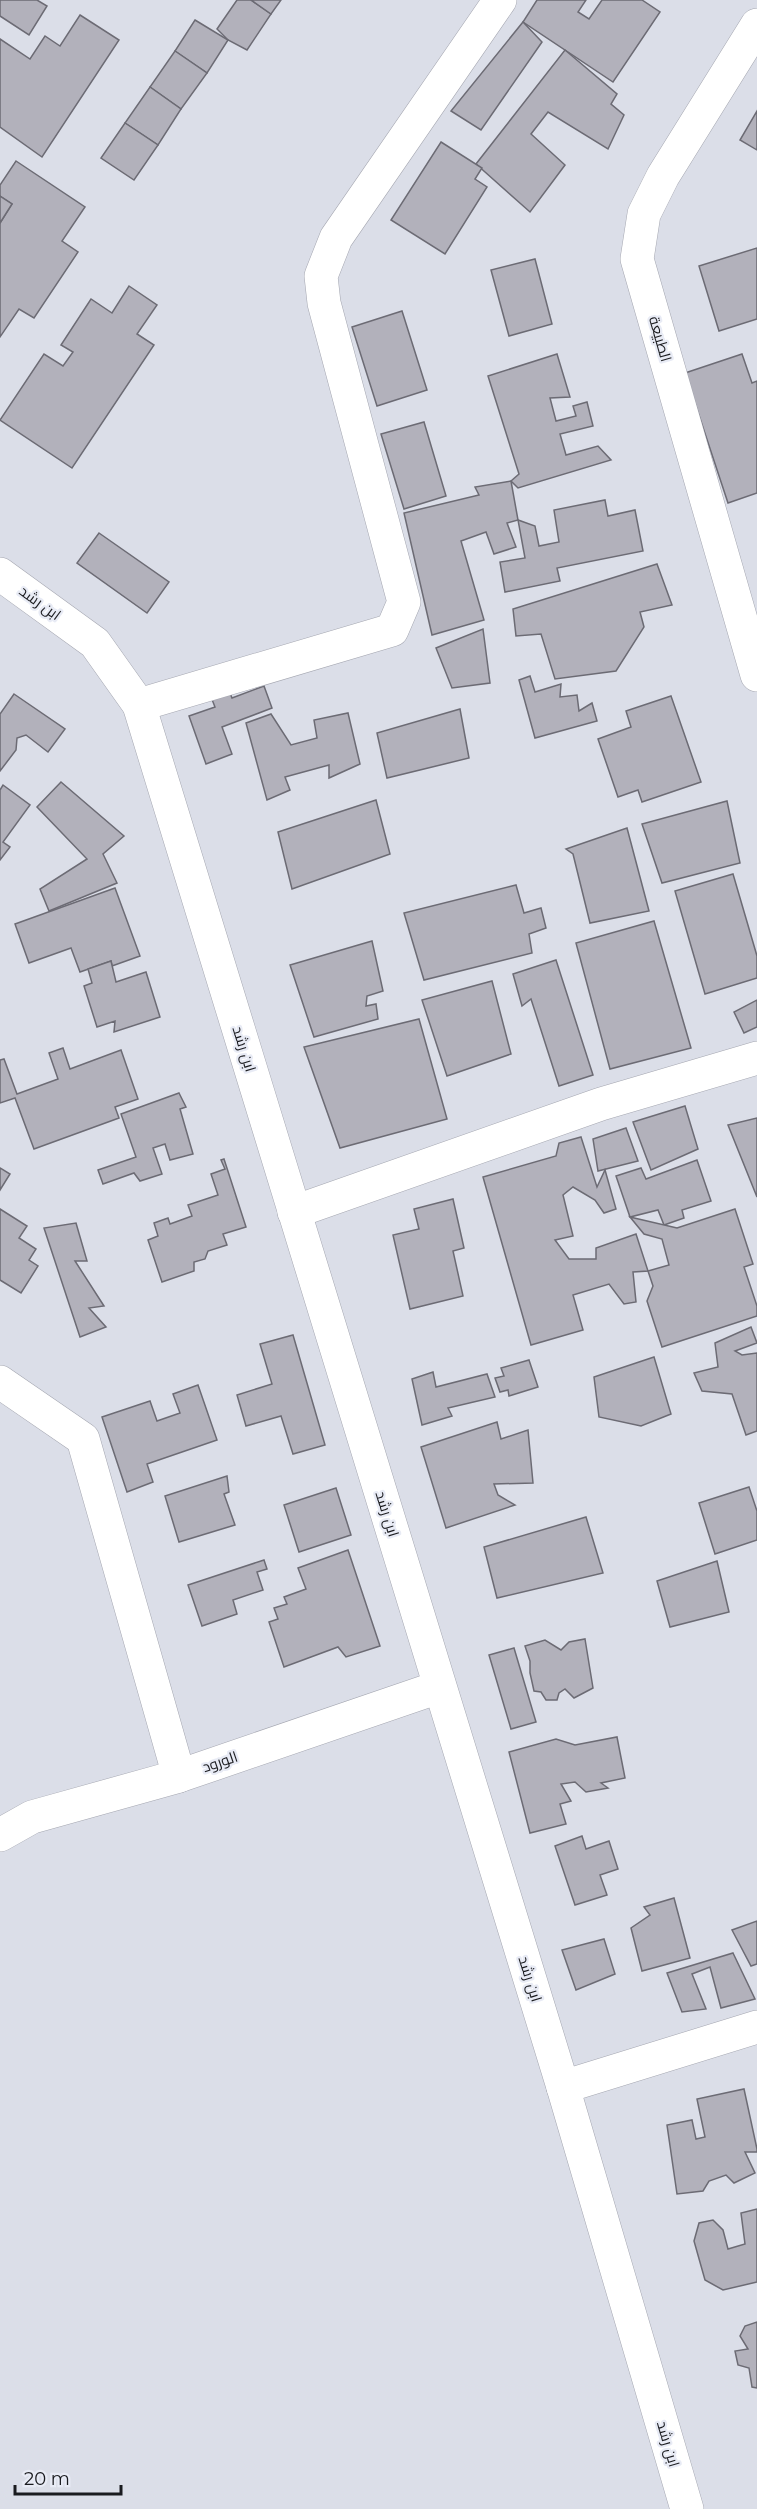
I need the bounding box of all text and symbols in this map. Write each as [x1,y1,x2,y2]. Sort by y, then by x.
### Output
street label: الطبيعة [645,314,676,364]
street label: ابن رشد [15,581,65,625]
street label: ابن رشد [228,1024,260,1074]
street label: ابن رشد [371,1489,403,1539]
street label: الورود [200,1747,240,1776]
street label: ابن رشد [514,1954,546,2004]
street label: ابن رشد [652,2419,684,2469]
scale bar [15,2458,122,2496]
text: 20 m [24,2468,70,2490]

